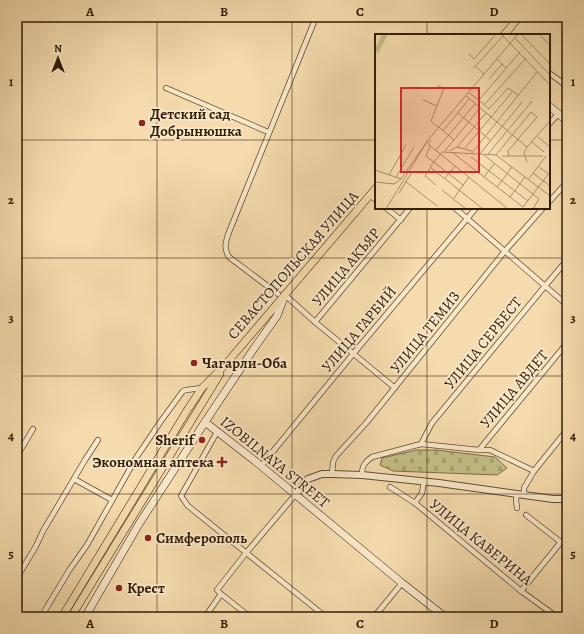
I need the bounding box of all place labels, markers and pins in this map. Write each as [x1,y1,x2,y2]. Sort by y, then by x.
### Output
place label: Детский сад Добрынюшка [150,104,243,141]
marker: Детский сад Добрынюшка [137,118,147,128]
place label: Чагарли-Оба [202,353,288,373]
marker: Чагарли-Оба [189,358,199,368]
place label: Sherif [155,430,196,450]
marker: Sherif [197,435,207,445]
place label: Экономная аптека [92,452,215,472]
marker: Экономная аптека [217,457,227,467]
place label: Симферополь [156,528,247,548]
marker: Симферополь [143,533,153,543]
place label: Крест [127,578,165,598]
marker: Крест [114,583,124,593]

